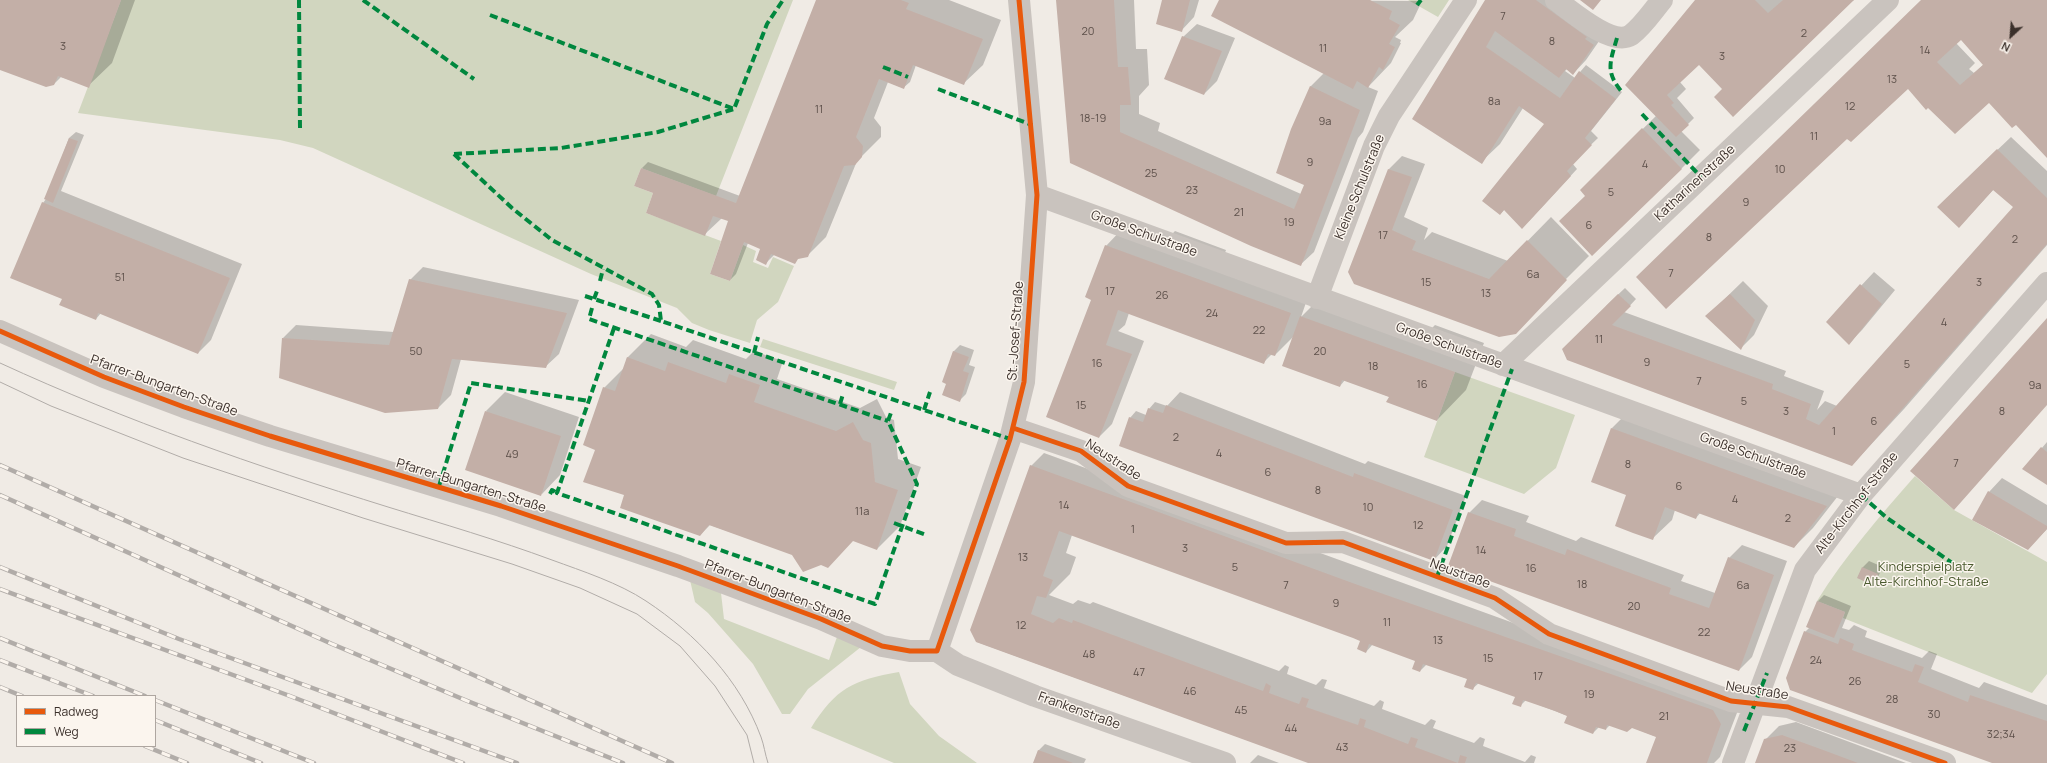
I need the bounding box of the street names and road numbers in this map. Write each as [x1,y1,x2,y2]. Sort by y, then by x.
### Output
street label: Kleine Schulstraße [1332,132,1388,242]
street label: Katharinenstraße [1651,142,1739,224]
street label: Große Schulstraße [1089,207,1199,261]
street label: St.-Josef-Straße [1005,281,1027,381]
street label: Große Schulstraße [1394,319,1504,373]
street label: Pfarrer-Bungarten-Straße [88,352,240,420]
street label: Große Schulstraße [1698,429,1808,483]
street label: Neustraße [1082,436,1144,484]
street label: Alte-Kirchhof-Straße [1812,449,1902,557]
street label: Pfarrer-Bungarten-Straße [394,456,548,516]
street label: Neustraße [1428,556,1492,592]
street label: Pfarrer-Bungarten-Straße [702,557,854,627]
street label: Neustraße [1725,678,1789,704]
street label: Frankenstraße [1036,689,1122,733]

